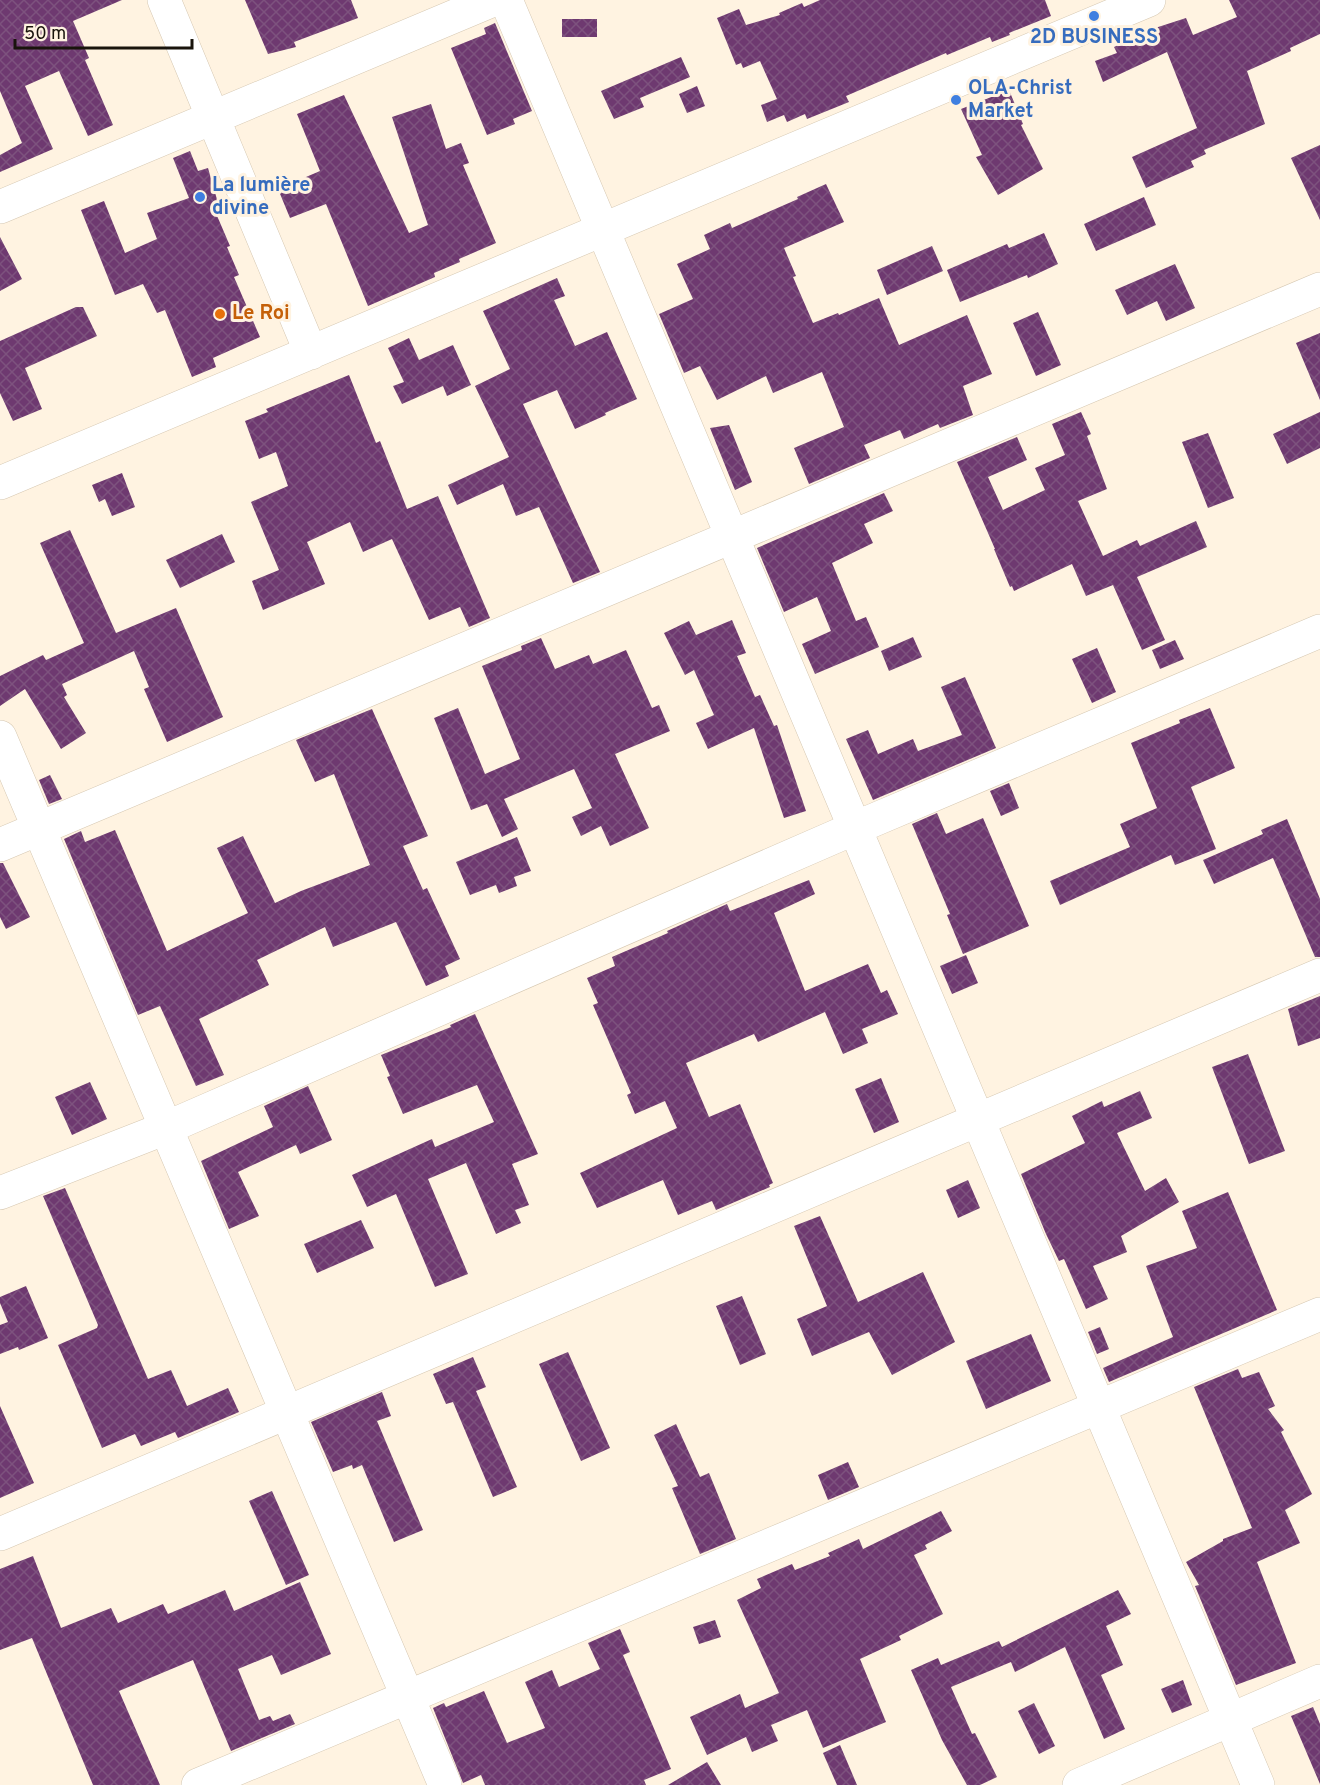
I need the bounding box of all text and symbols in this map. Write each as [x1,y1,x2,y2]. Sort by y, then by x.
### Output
marker: 2D BUSINESS [1087,9,1101,23]
scale bar [15,12,192,50]
text: 50 m [24,23,66,46]
place label: 2D BUSINESS [1030,25,1158,51]
place label: OLA-Christ Market [968,76,1073,125]
marker: OLA-Christ Market [949,93,963,107]
place label: La lumière divine [212,173,310,222]
marker: La lumière divine [193,190,207,204]
place label: Le Roi [232,301,290,327]
marker: Le Roi [213,307,227,321]

